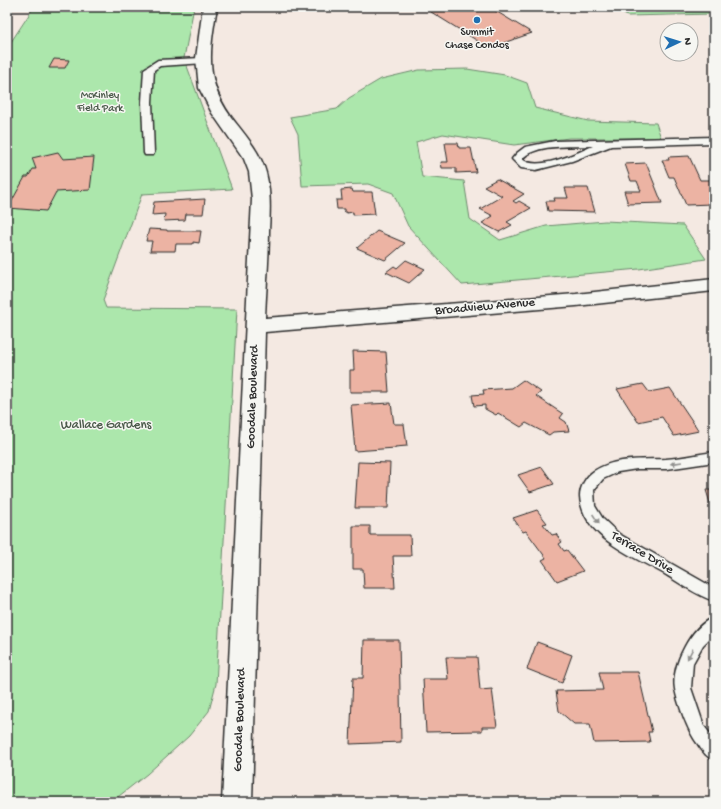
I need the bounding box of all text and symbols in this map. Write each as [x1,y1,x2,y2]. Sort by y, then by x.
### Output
marker: Summit Chase Condos [472,15,482,25]
north arrow [659,22,699,62]
place label: Summit Chase Condos [445,27,510,52]
text: N [681,37,693,45]
park label: McKinley Field Park [76,90,124,115]
street label: Broadview Avenue [433,295,536,319]
street label: Goodale Boulevard [244,344,262,449]
park label: Wallace Gardens [61,418,153,433]
one-way arrow [669,460,682,466]
one-way arrow [592,514,599,525]
street label: Terrace Drive [607,528,676,578]
one-way arrow [686,648,693,660]
street label: Goodale Boulevard [231,667,249,772]

